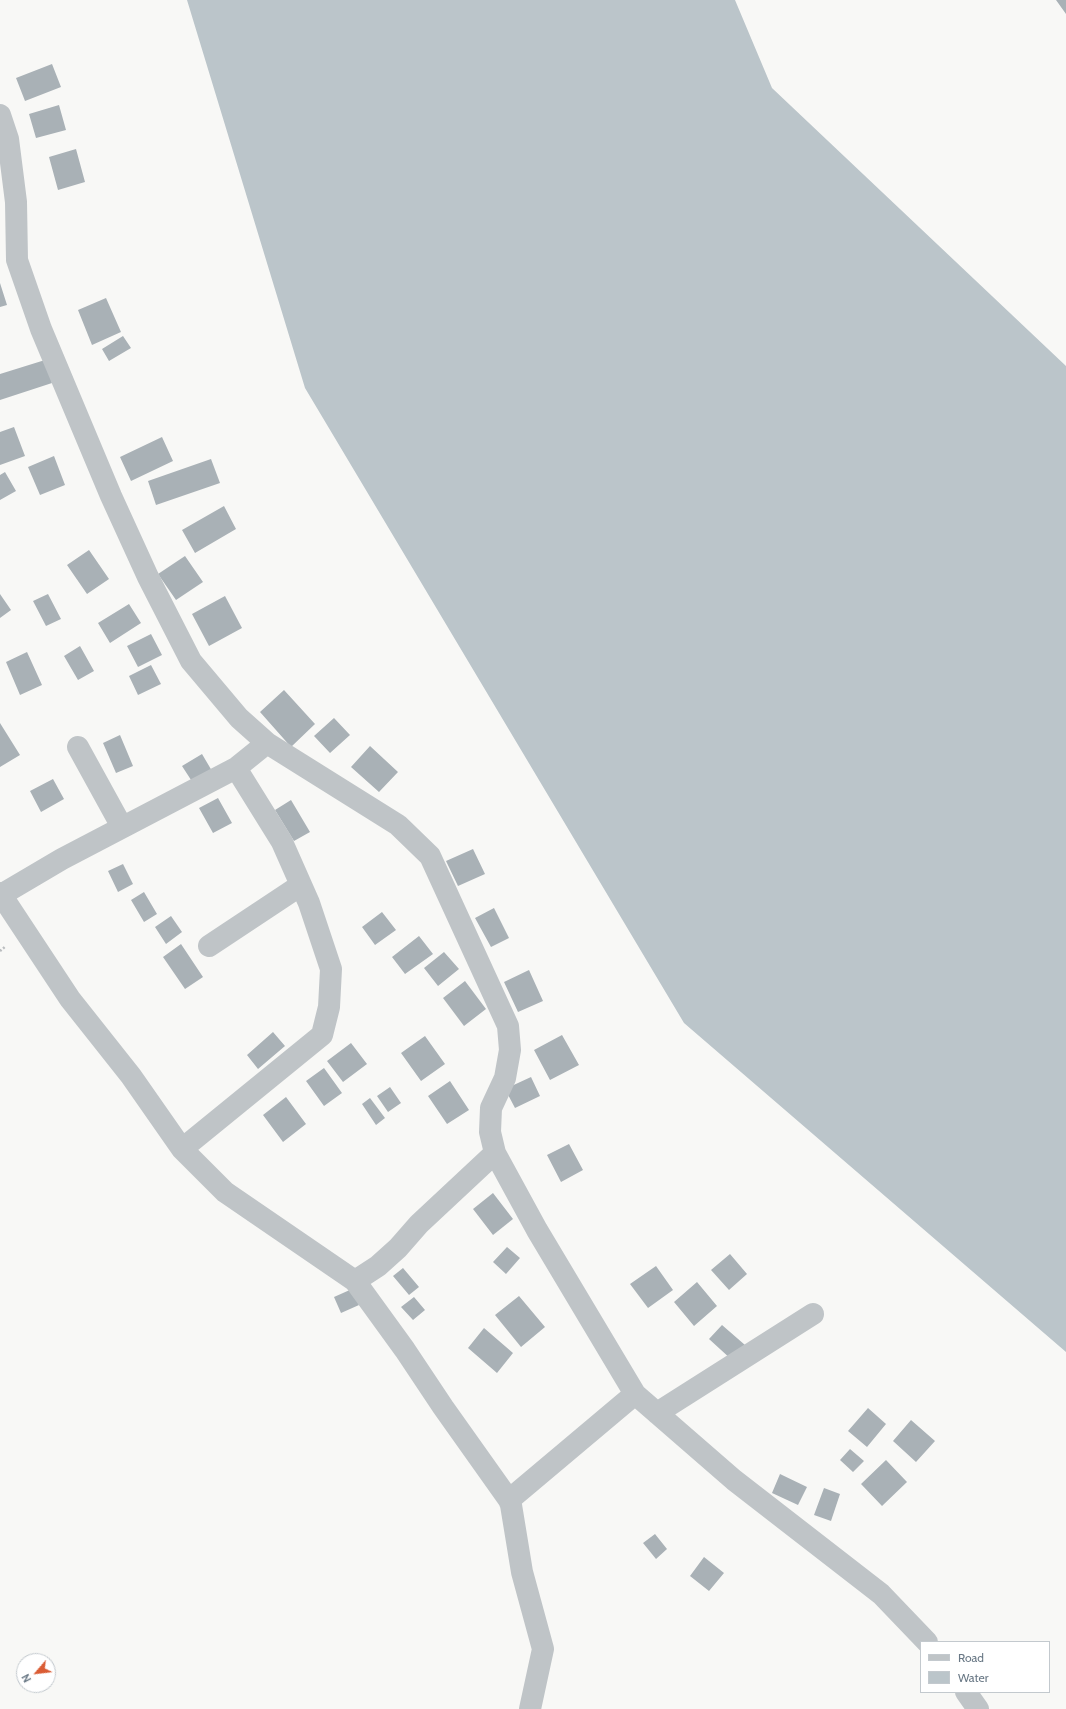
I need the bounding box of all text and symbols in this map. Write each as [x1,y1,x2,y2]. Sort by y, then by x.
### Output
legend [920,1641,1050,1693]
text: Road [958,1650,984,1665]
north arrow [16,1653,56,1693]
text: Water [958,1670,988,1685]
text: N [18,1671,34,1685]

